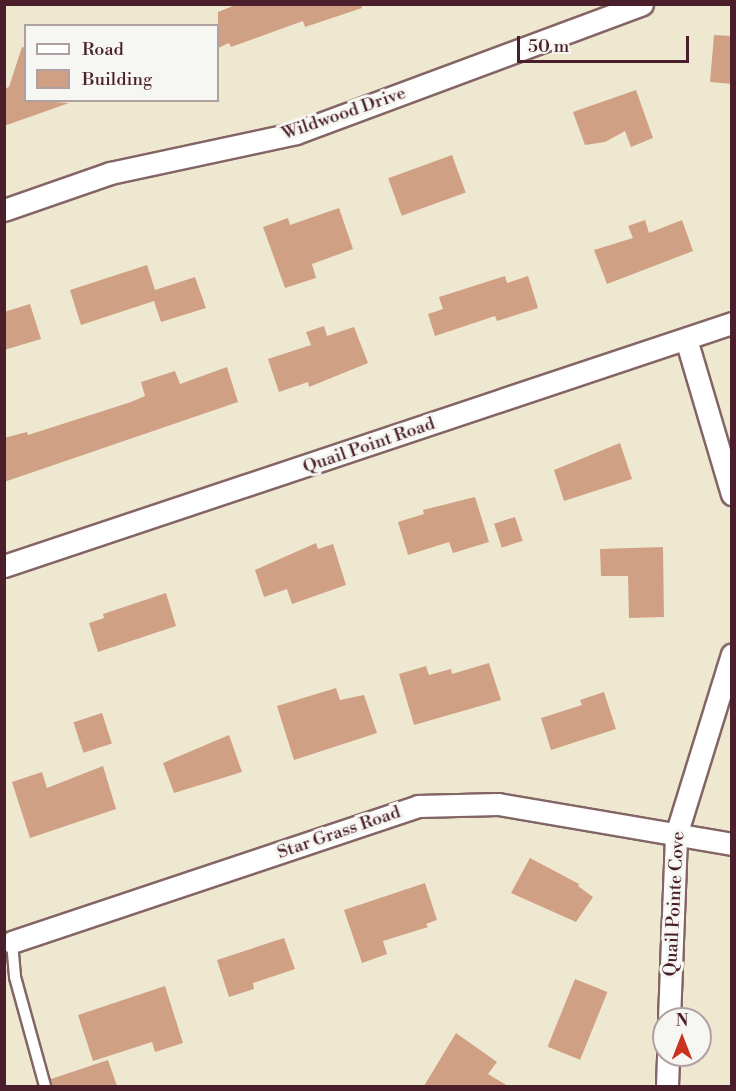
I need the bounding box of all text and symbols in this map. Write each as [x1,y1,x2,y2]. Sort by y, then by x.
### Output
legend [24,24,219,102]
scale bar [520,24,692,62]
text: 50 m [528,35,569,58]
text: Road [82,38,124,61]
text: Building [82,68,152,91]
street label: Wildwood Drive [279,83,409,145]
street label: Quail Point Road [300,413,438,479]
street label: Star Grass Road [275,802,403,864]
street label: Quail Pointe Cove [660,831,690,977]
north arrow [652,1007,712,1067]
text: N [676,1011,688,1031]

